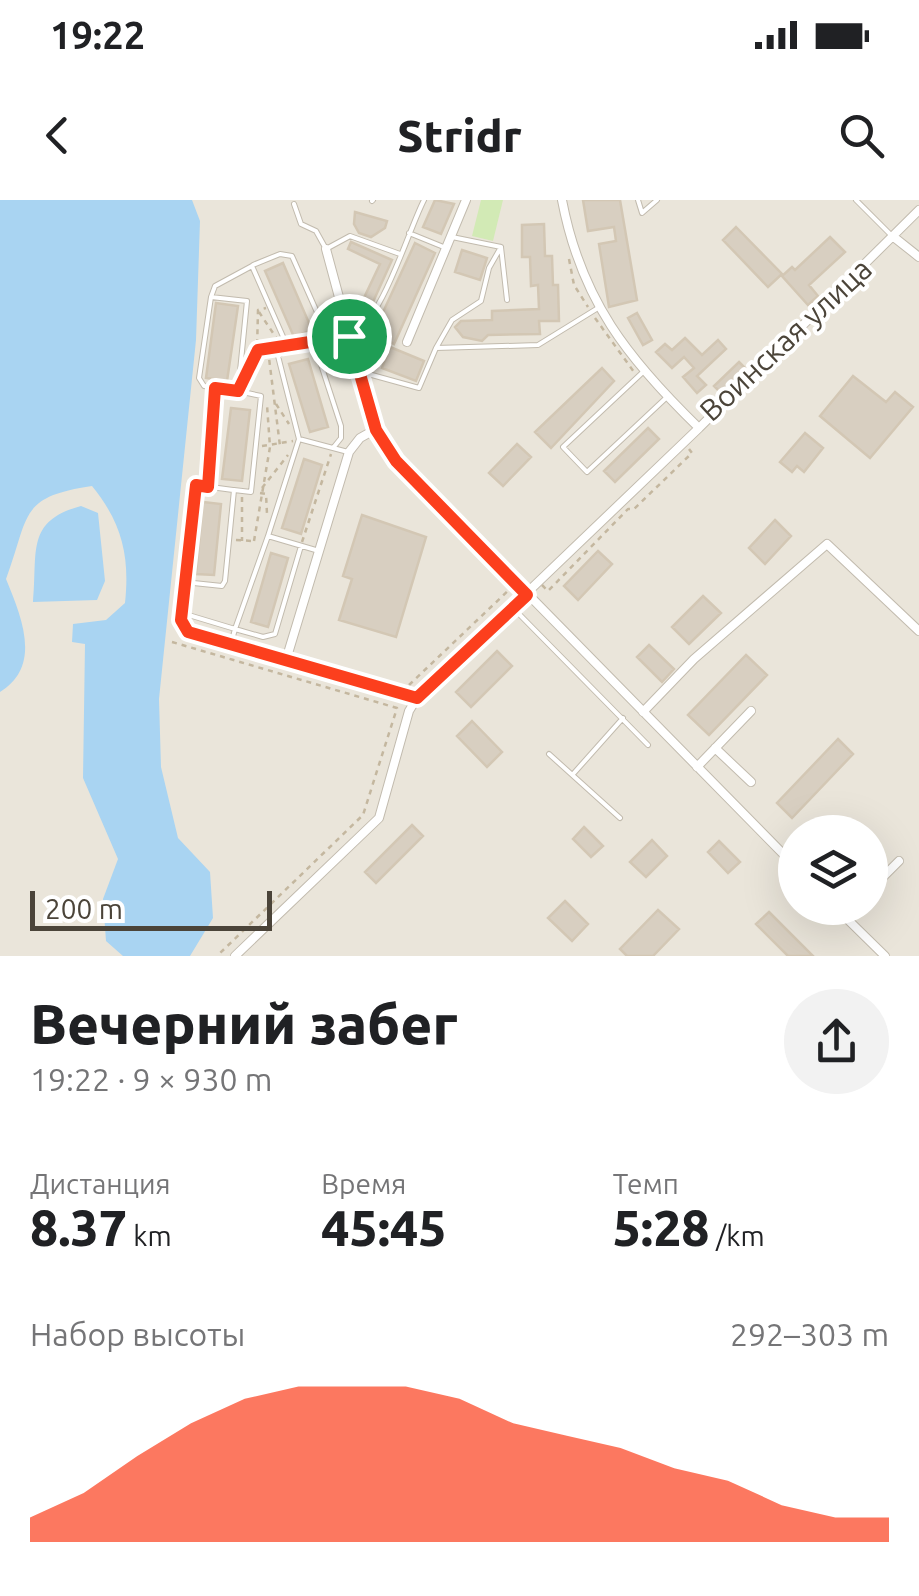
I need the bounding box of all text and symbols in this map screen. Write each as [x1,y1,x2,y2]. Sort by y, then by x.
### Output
text: 19:22 [50,14,145,56]
icon: back [30,108,85,163]
icon: search [834,108,889,163]
text: Stridr [397,110,522,161]
street label: Воинская улица [693,251,878,427]
pin [307,294,392,379]
icon: arrive [322,309,377,364]
map controls [778,815,888,925]
button: layers [778,815,888,925]
scale bar [30,886,272,930]
text: 200 m [45,893,123,924]
button: share [784,989,889,1094]
text: Вечерний забег [30,993,457,1054]
text: 19:22 · 9 × 930 m [30,1061,272,1097]
text: Дистанция [30,1168,171,1199]
text: Время [321,1168,406,1199]
text: Темп [613,1168,679,1199]
text: 8.37 [30,1199,127,1255]
text: 45:45 [321,1199,446,1255]
text: 5:28 [613,1199,710,1255]
text: km [127,1220,172,1251]
text: /km [710,1220,765,1251]
text: Набор высоты [30,1316,245,1352]
text: 292–303 m [730,1316,889,1352]

